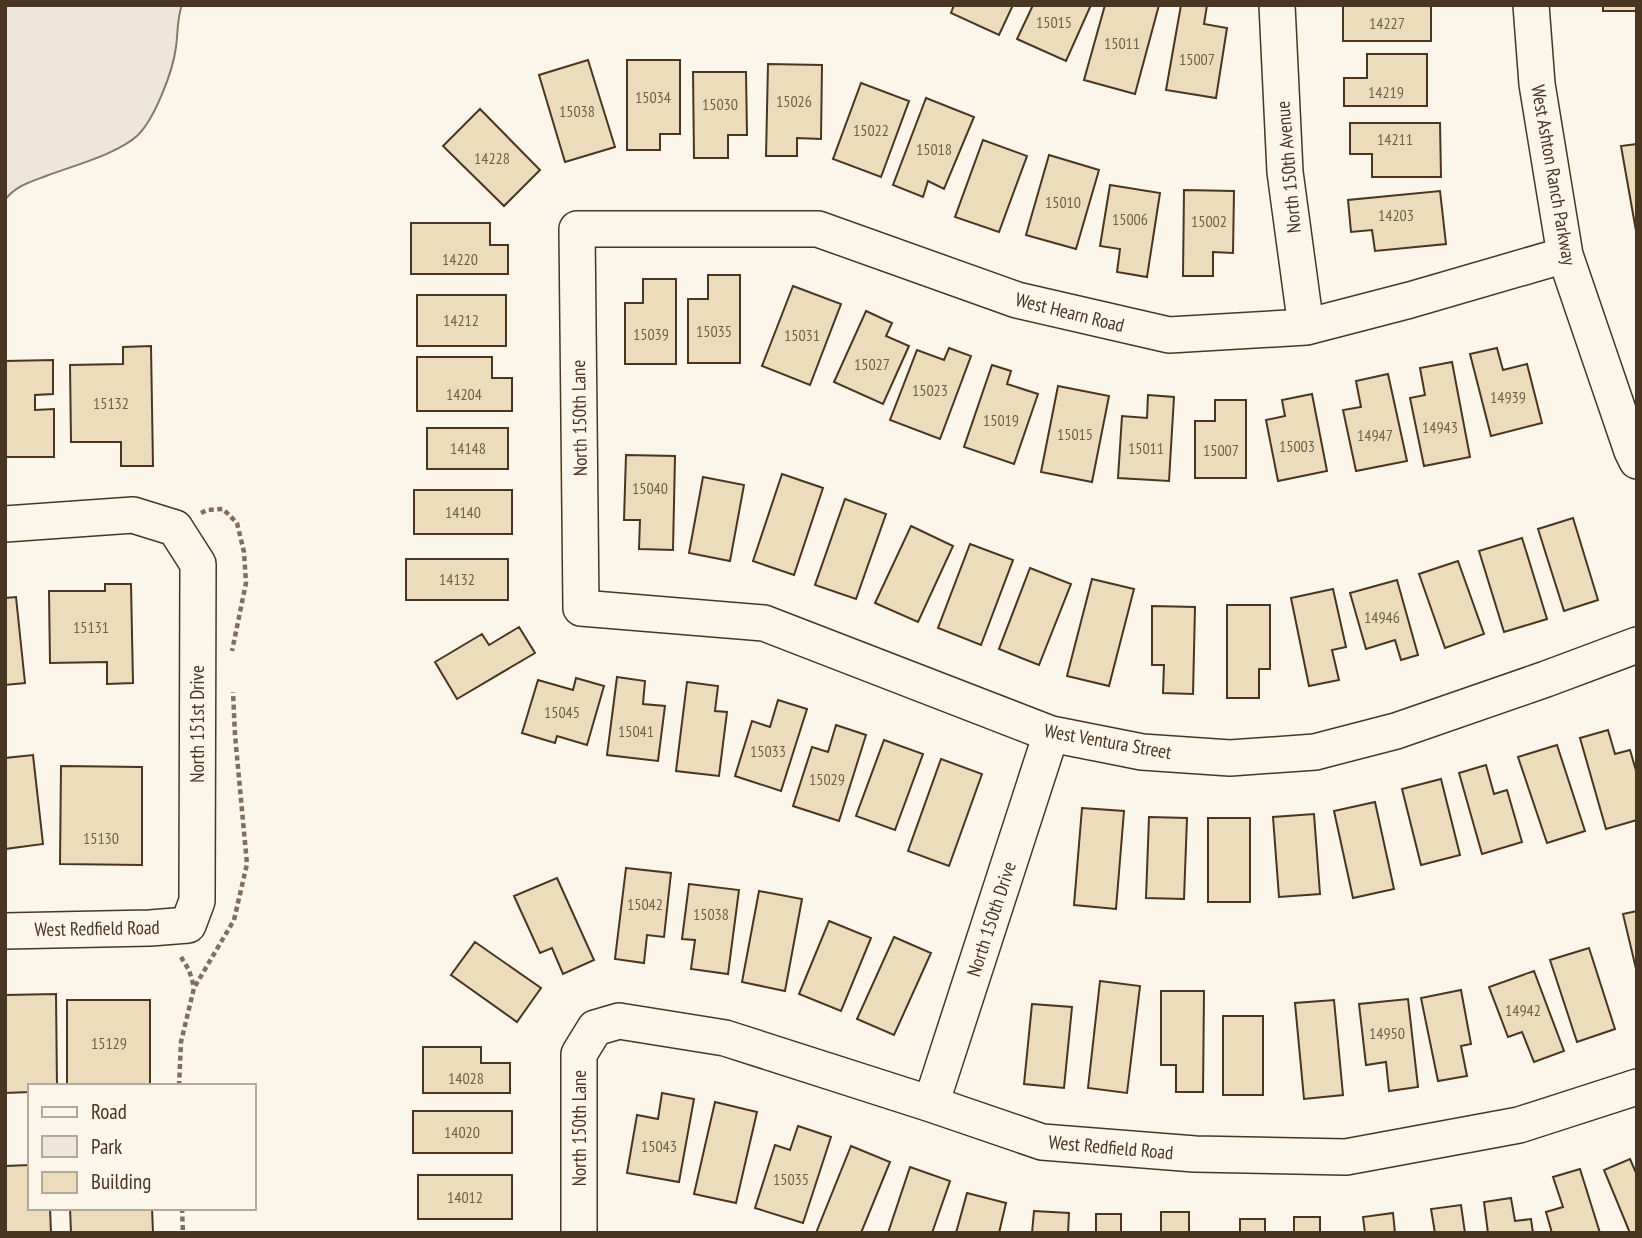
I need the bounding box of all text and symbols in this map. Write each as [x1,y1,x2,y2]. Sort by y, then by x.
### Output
house number: 15015 [1036,12,1072,32]
house number: 14227 [1369,13,1405,33]
house number: 15011 [1104,33,1140,53]
house number: 15007 [1179,49,1215,69]
house number: 14219 [1368,82,1404,102]
street label: West Ashton Ranch Parkway [1526,83,1582,268]
house number: 15034 [635,87,671,107]
house number: 15026 [776,91,812,111]
house number: 15030 [702,94,738,114]
street label: North 150th Avenue [1270,100,1306,234]
house number: 15038 [559,101,595,121]
house number: 15022 [853,120,889,140]
house number: 14211 [1377,129,1413,149]
house number: 15018 [916,139,952,159]
house number: 14228 [474,148,510,168]
house number: 15010 [1045,192,1081,212]
house number: 14203 [1378,205,1414,225]
house number: 15006 [1112,209,1148,229]
house number: 15002 [1191,211,1227,231]
house number: 14220 [442,249,478,269]
street label: West Hearn Road [1013,287,1127,337]
house number: 14212 [443,310,479,330]
house number: 15035 [696,321,732,341]
house number: 15039 [633,324,669,344]
house number: 15031 [784,325,820,345]
house number: 15027 [854,354,890,374]
street label: North 150th Lane [566,359,592,476]
house number: 15023 [912,380,948,400]
house number: 14204 [446,384,482,404]
house number: 14939 [1490,387,1526,407]
house number: 15132 [93,393,129,413]
house number: 15019 [983,410,1019,430]
house number: 14943 [1422,417,1458,437]
house number: 15015 [1057,424,1093,444]
house number: 14947 [1357,425,1393,445]
house number: 15003 [1279,436,1315,456]
house number: 14148 [450,438,486,458]
house number: 15011 [1128,438,1164,458]
house number: 15007 [1203,440,1239,460]
house number: 15040 [632,478,668,498]
house number: 14140 [445,502,481,522]
house number: 14132 [439,569,475,589]
house number: 14946 [1364,607,1400,627]
house number: 15131 [73,617,109,637]
street label: North 151st Drive [185,665,209,783]
house number: 15045 [544,702,580,722]
street label: West Ventura Street [1042,718,1174,764]
house number: 15041 [618,721,654,741]
house number: 15033 [750,741,786,761]
house number: 15029 [809,769,845,789]
house number: 15130 [83,828,119,848]
street label: North 150th Drive [961,858,1021,980]
house number: 15042 [627,894,663,914]
house number: 15038 [693,904,729,924]
street label: West Redfield Road [34,915,160,941]
house number: 14942 [1505,1000,1541,1020]
house number: 14950 [1369,1023,1405,1043]
house number: 15129 [91,1033,127,1053]
house number: 14028 [448,1068,484,1088]
street label: North 150th Lane [567,1070,591,1186]
legend [28,1084,256,1210]
text: Road [91,1098,127,1125]
house number: 14020 [444,1122,480,1142]
street label: West Redfield Road [1048,1130,1174,1164]
text: Park [91,1133,122,1160]
house number: 15043 [641,1136,677,1156]
text: Building [91,1168,151,1195]
house number: 15035 [773,1169,809,1189]
house number: 14012 [447,1187,483,1207]

